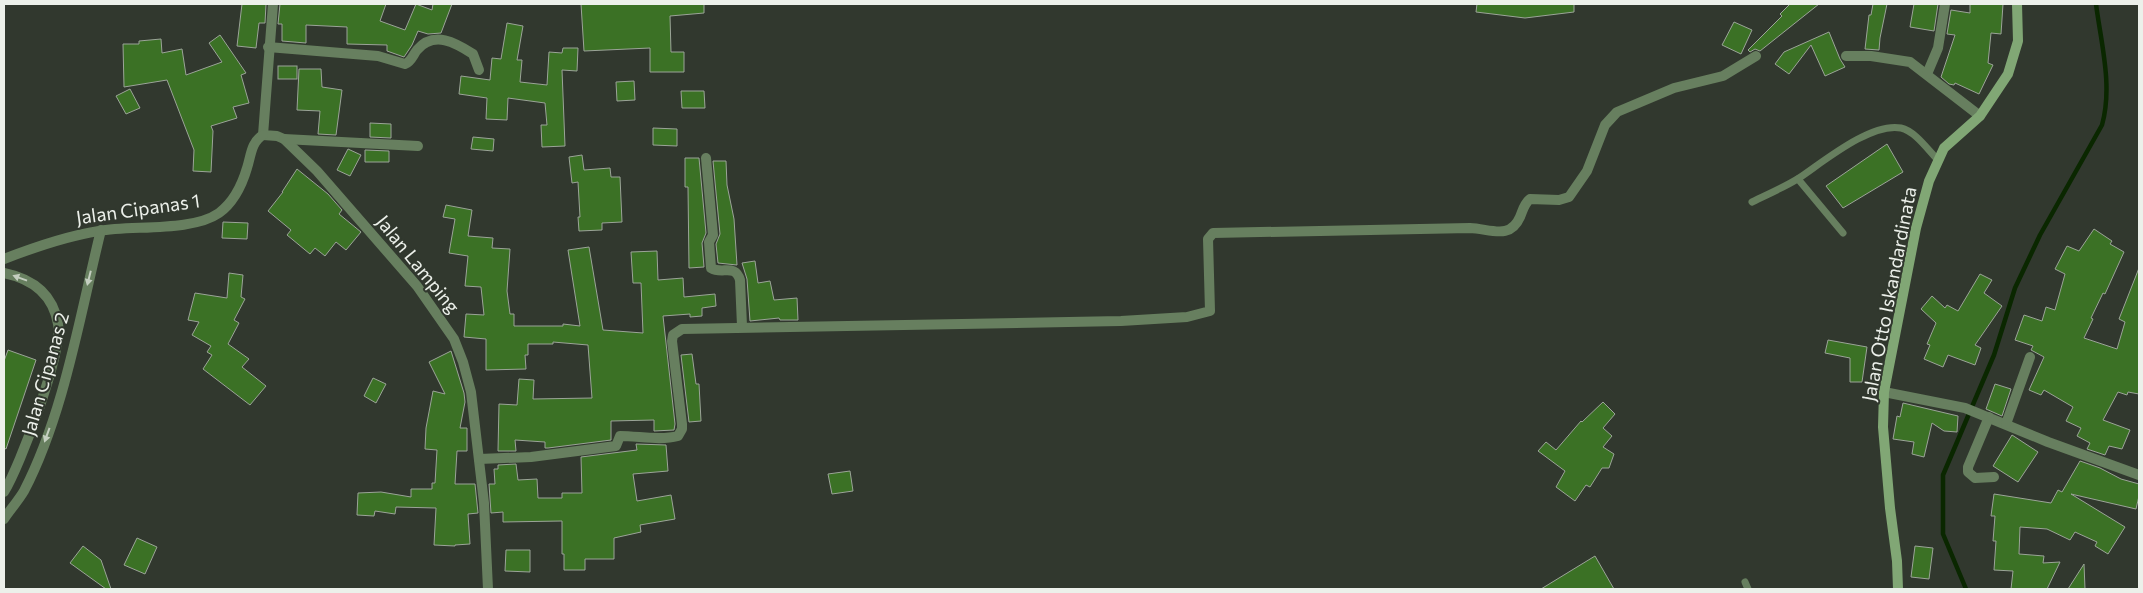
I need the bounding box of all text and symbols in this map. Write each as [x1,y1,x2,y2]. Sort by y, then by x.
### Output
street label: Jalan Otto Iskandardinata [1856,185,1921,403]
street label: Jalan Cipanas 1 [74,188,201,229]
street label: Jalan Lamping [372,210,465,317]
one-way arrow [85,270,93,285]
one-way arrow [12,274,27,282]
street label: Jalan Cipanas 2 [16,309,73,438]
one-way arrow [43,427,50,442]

